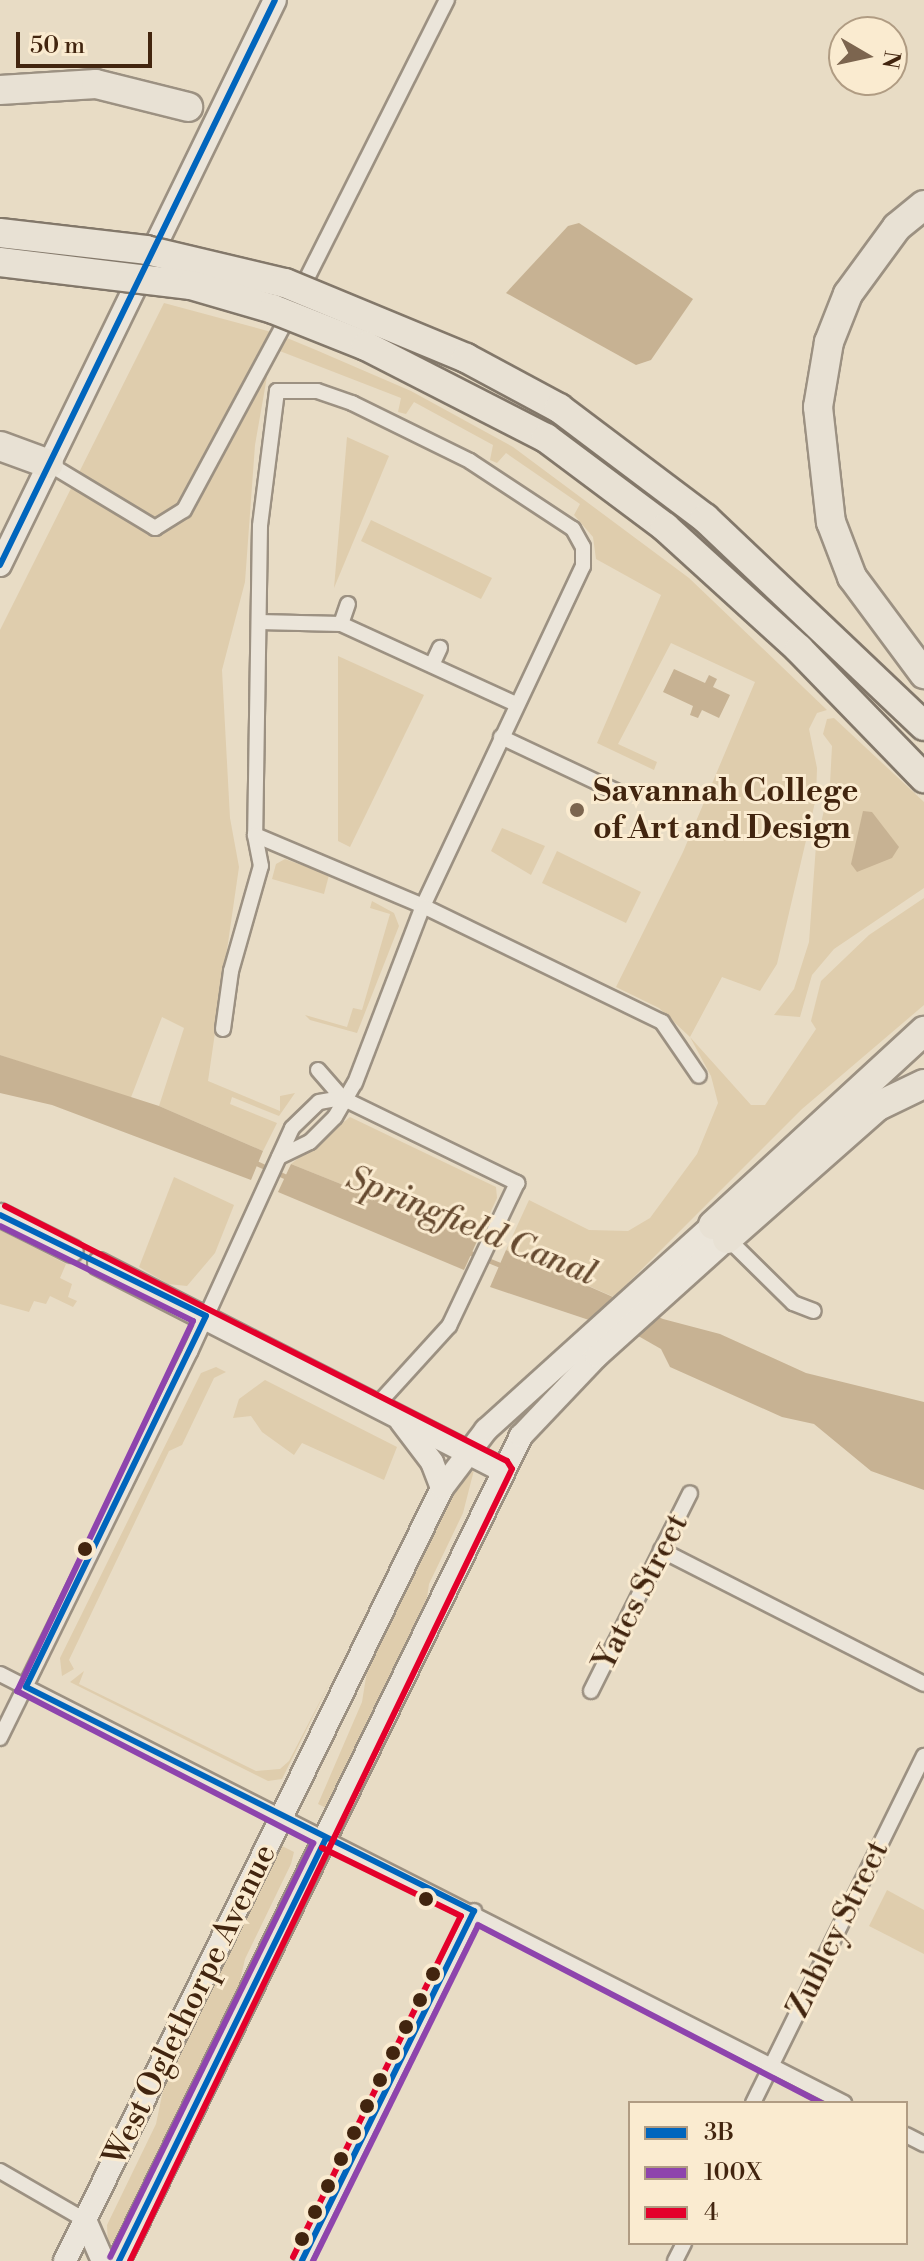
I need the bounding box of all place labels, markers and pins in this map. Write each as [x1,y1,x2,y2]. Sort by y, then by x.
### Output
place label: Savannah College of Art and Design [593,773,858,848]
marker: Savannah College of Art and Design [568,801,586,819]
unlabelled marker [77,1541,93,1557]
unlabelled marker [418,1891,434,1907]
unlabelled marker [425,1966,441,1982]
unlabelled marker [412,1992,428,2008]
unlabelled marker [398,2019,414,2035]
unlabelled marker [385,2045,401,2061]
unlabelled marker [372,2072,388,2088]
unlabelled marker [359,2098,375,2114]
unlabelled marker [346,2125,362,2141]
unlabelled marker [333,2151,349,2167]
unlabelled marker [320,2178,336,2194]
unlabelled marker [307,2204,323,2220]
unlabelled marker [294,2231,310,2247]

